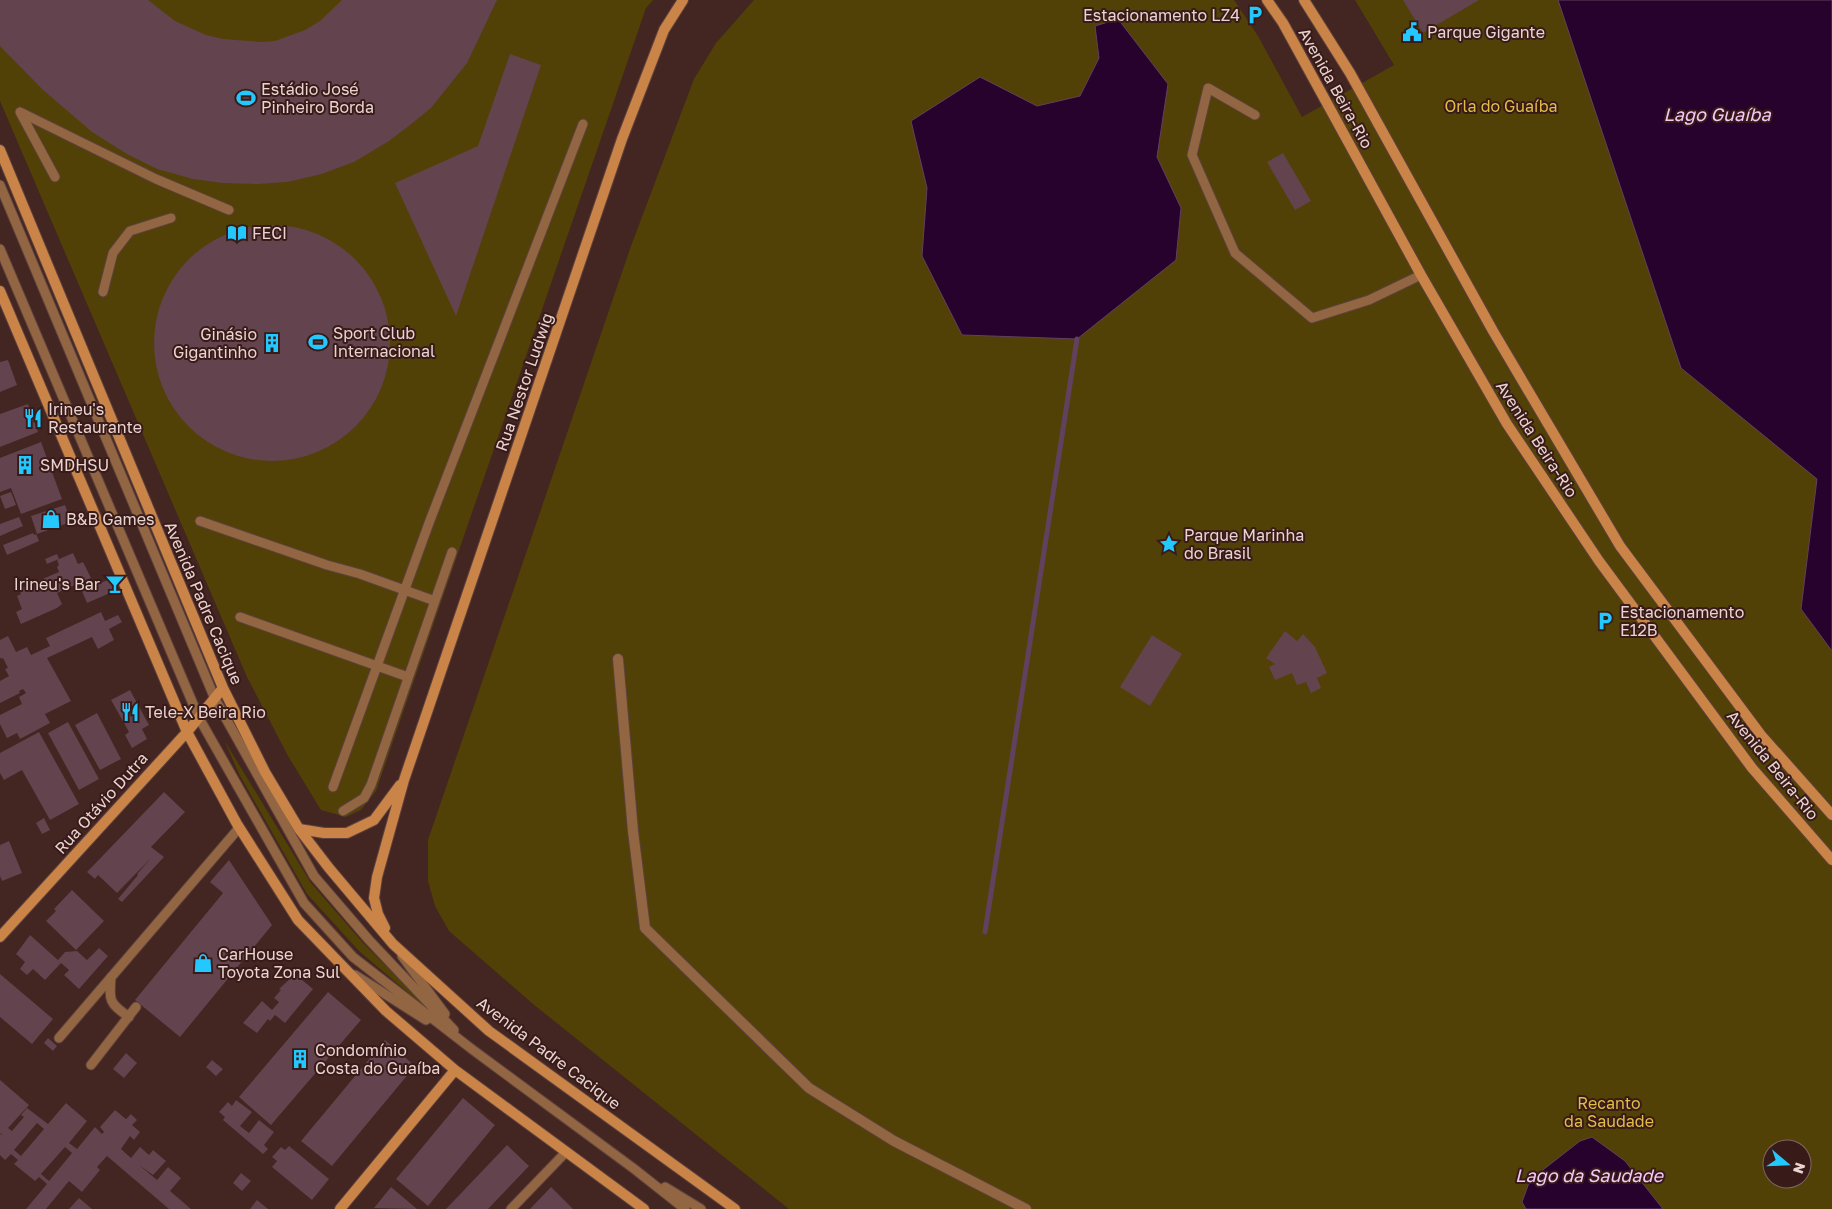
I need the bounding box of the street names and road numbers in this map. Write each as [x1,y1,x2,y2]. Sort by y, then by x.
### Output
street label: Avenida Beira-Rio [1295,24,1377,152]
street label: Rua Nestor Ludwig [491,310,557,454]
street label: Avenida Beira-Rio [1492,377,1582,501]
street label: Avenida Padre Cacique [161,519,247,687]
street label: Avenida Beira-Rio [1723,706,1823,824]
street label: Rua Otávio Dutra [50,748,152,858]
street label: Avenida Padre Cacique [473,992,625,1114]

